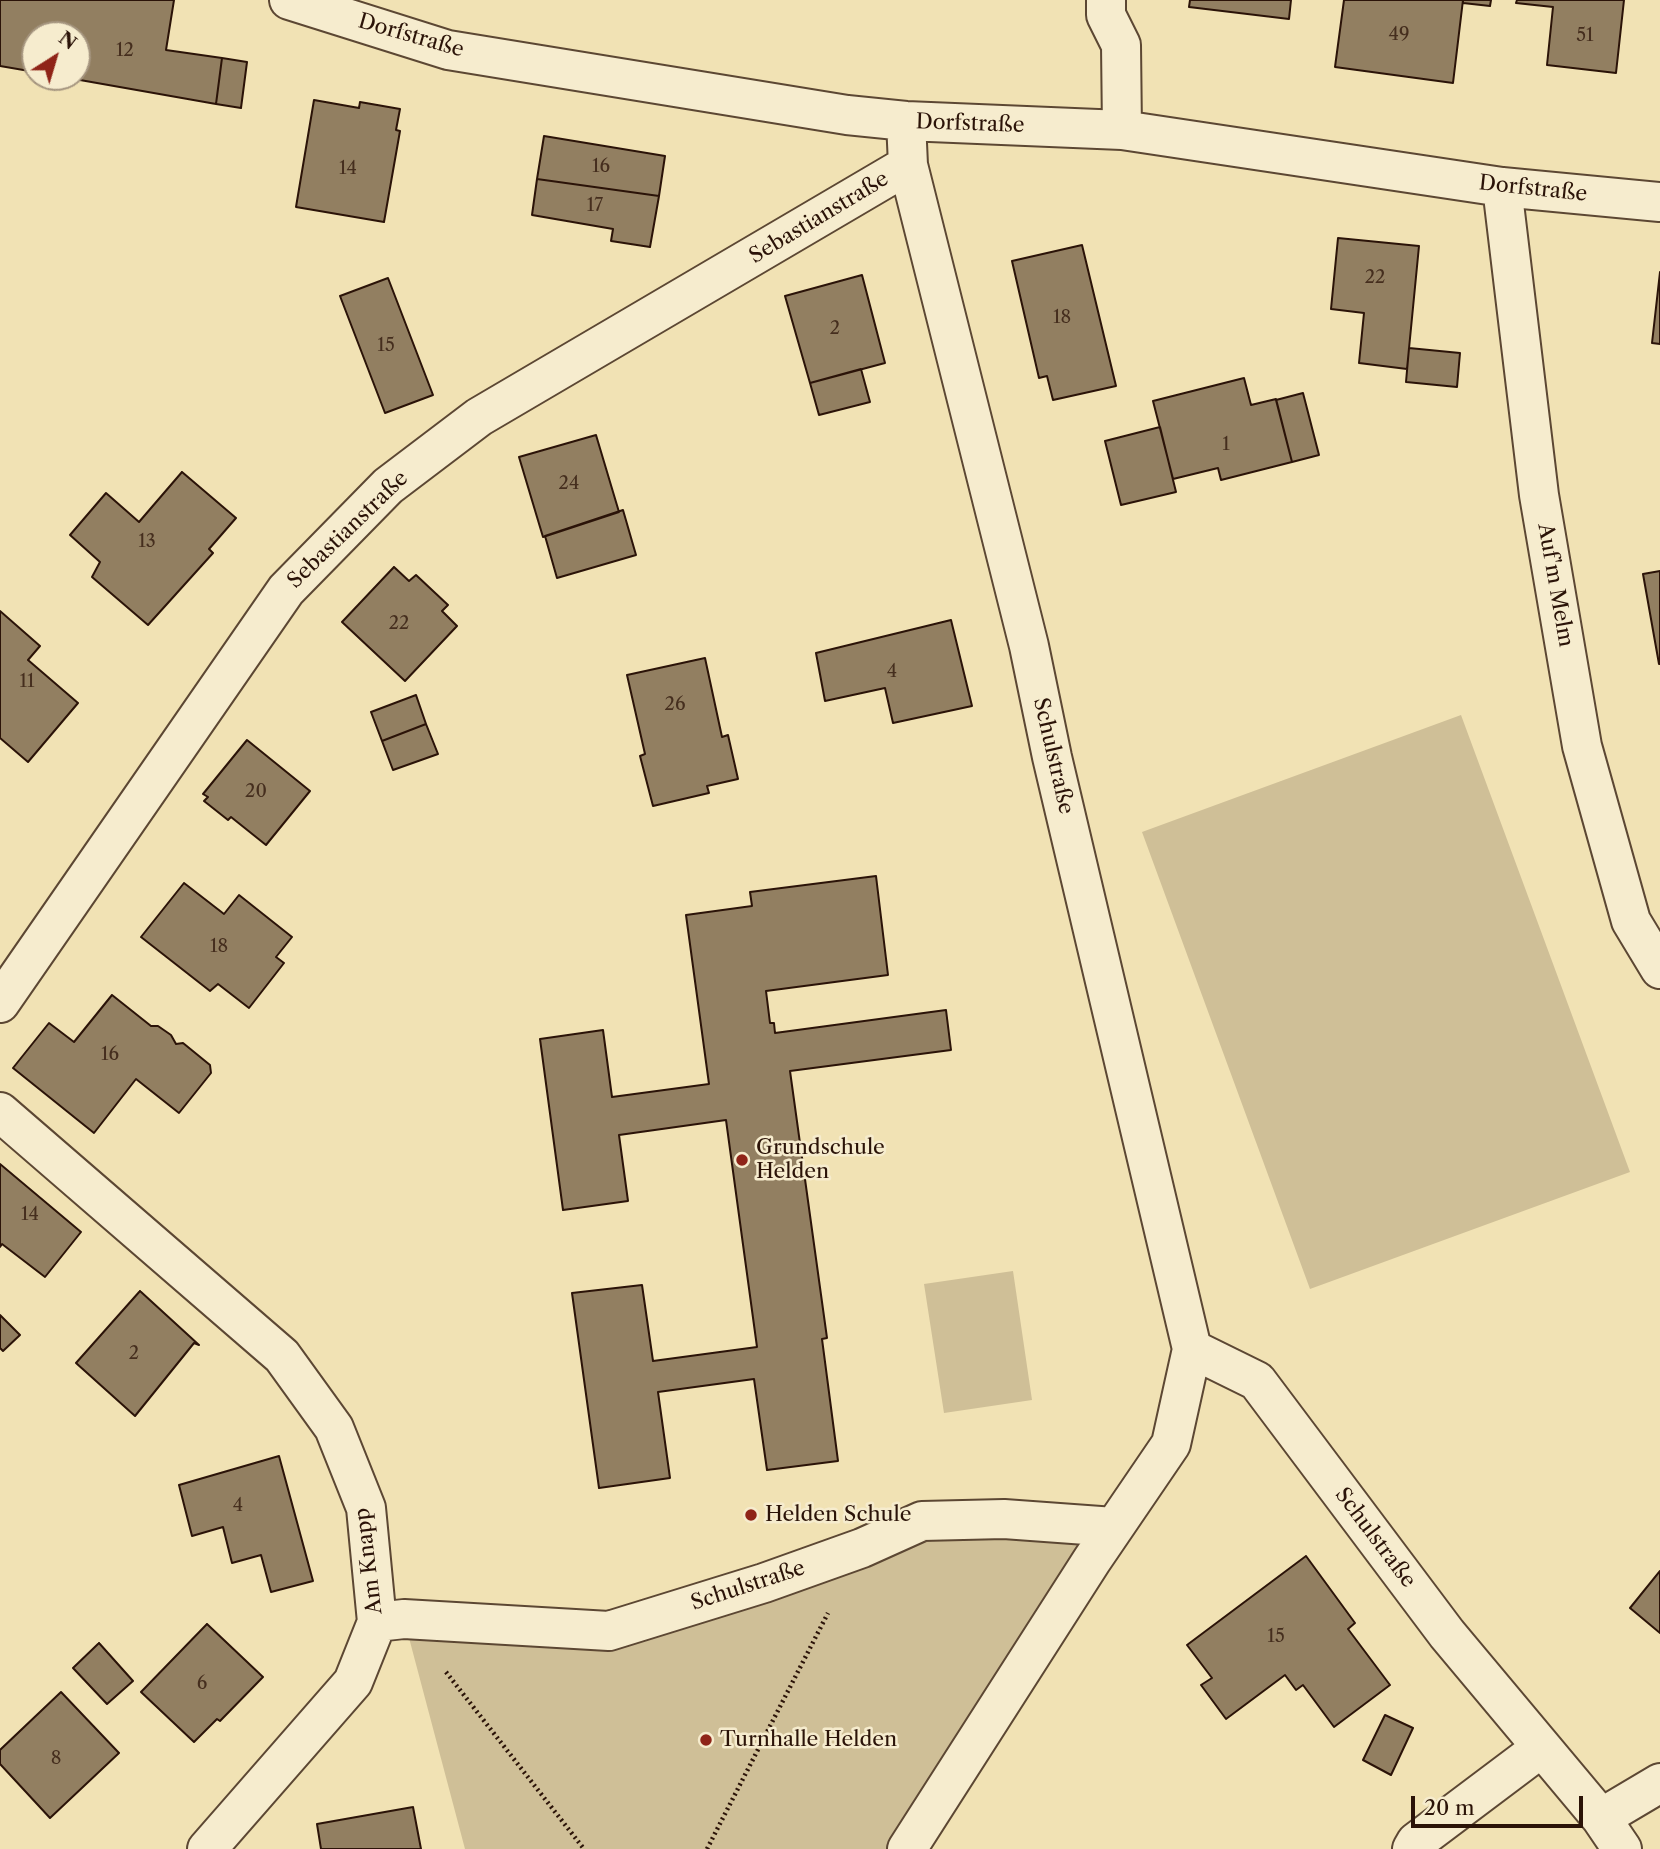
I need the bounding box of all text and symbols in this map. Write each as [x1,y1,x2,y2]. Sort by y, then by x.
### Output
street label: Dorfstraße [355,9,467,63]
north arrow [21,21,91,91]
house number: 49 [1389,24,1409,46]
house number: 51 [1576,25,1594,47]
text: N [54,26,81,55]
house number: 12 [116,40,134,62]
street label: Dorfstraße [915,110,1025,138]
house number: 16 [592,156,610,178]
house number: 14 [339,158,357,180]
street label: Sebastianstraße [745,167,893,269]
street label: Dorfstraße [1478,171,1588,207]
house number: 17 [587,195,603,217]
house number: 22 [1365,267,1385,289]
house number: 18 [1053,307,1071,329]
house number: 2 [830,318,840,340]
house number: 15 [377,335,395,357]
house number: 1 [1222,434,1230,456]
street label: Sebastianstraße [283,466,413,594]
house number: 24 [559,473,579,495]
street label: Auf'm Melm [1532,521,1578,649]
house number: 13 [138,531,156,553]
house number: 22 [389,613,409,635]
house number: 4 [887,661,897,683]
house number: 11 [19,671,35,693]
house number: 26 [665,694,685,716]
street label: Schulstraße [1027,695,1079,817]
house number: 20 [245,781,267,803]
house number: 18 [210,936,228,958]
house number: 16 [101,1044,119,1066]
place label: Grundschule Helden [756,1135,885,1185]
marker: Grundschule Helden [734,1152,750,1168]
house number: 14 [21,1204,39,1226]
house number: 2 [129,1343,139,1365]
street label: Schulstraße [1329,1483,1421,1593]
house number: 4 [233,1495,243,1517]
place label: Helden Schule [765,1502,911,1528]
street label: Am Knapp [350,1506,388,1616]
marker: Helden Schule [743,1507,759,1523]
street label: Schulstraße [688,1556,808,1616]
house number: 15 [1267,1626,1285,1648]
house number: 6 [197,1673,207,1695]
place label: Turnhalle Helden [720,1727,897,1753]
marker: Turnhalle Helden [698,1732,714,1748]
house number: 8 [51,1748,61,1770]
scale bar [1415,1783,1586,1827]
text: 20 m [1424,1795,1475,1820]

